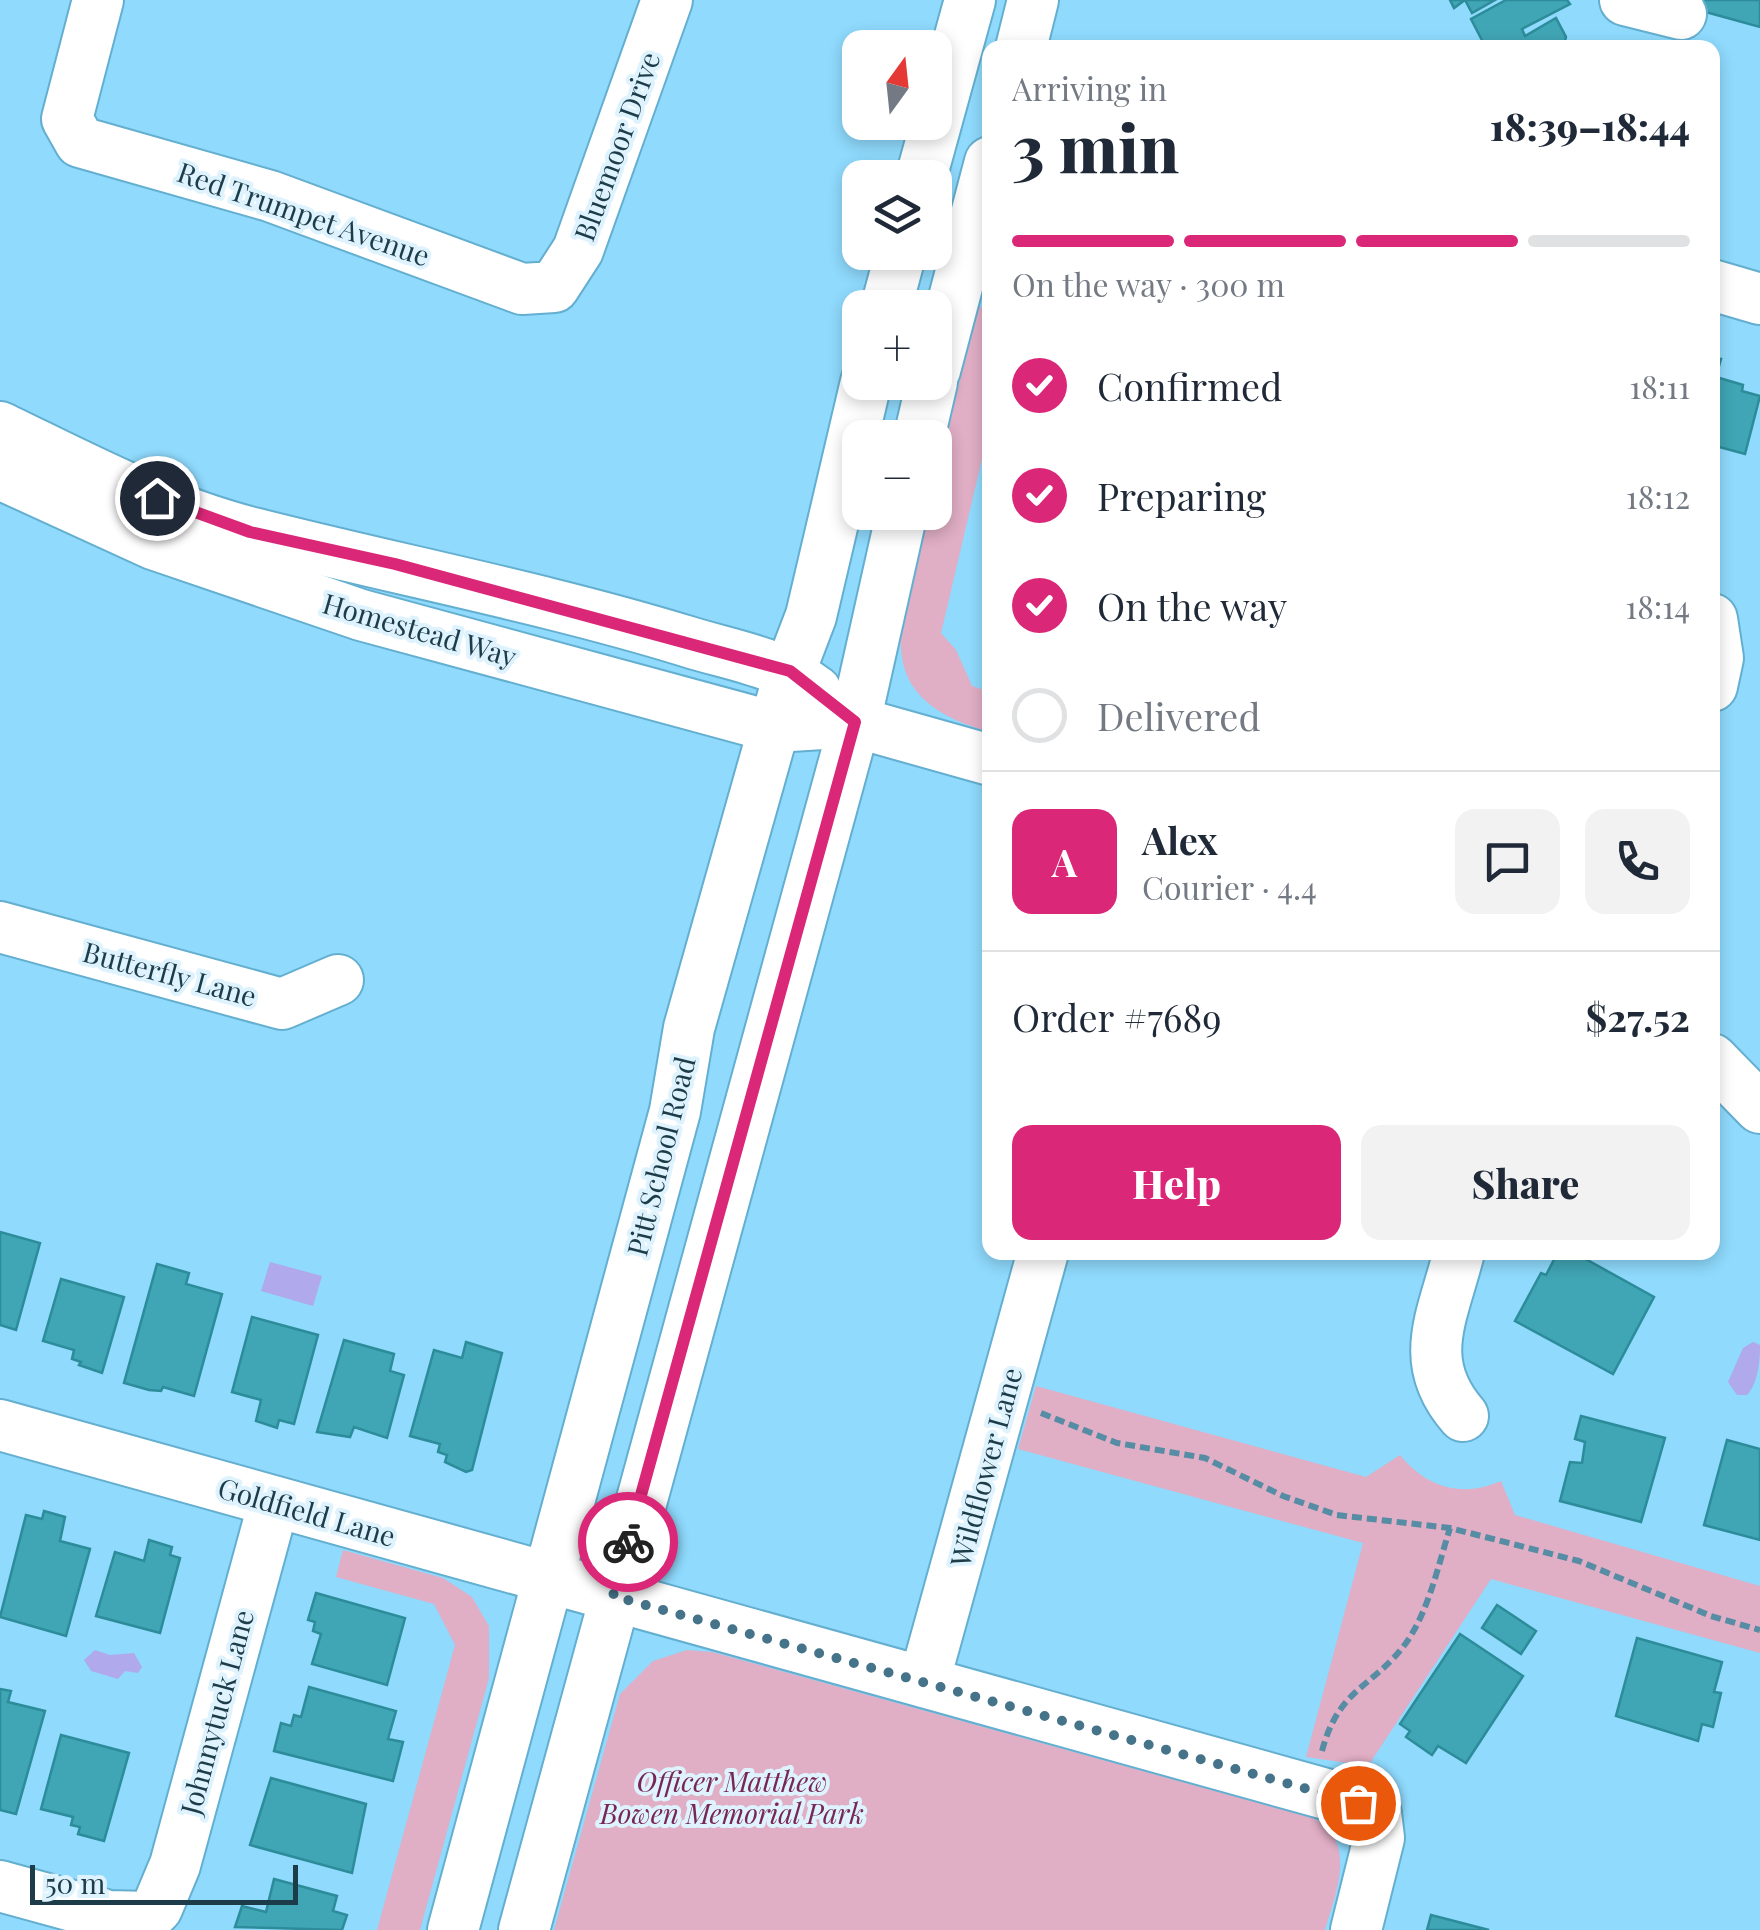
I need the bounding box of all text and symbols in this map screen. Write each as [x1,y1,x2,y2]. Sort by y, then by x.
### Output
north arrow [842,30,952,140]
map controls [842,30,952,530]
street label: Bluemoor Drive [565,46,667,246]
text: Arriving in [1012,66,1167,109]
text: 18:39–18:44 [1490,100,1690,151]
text: 3 min [1012,103,1179,189]
street label: Red Trumpet Avenue [173,153,435,273]
button: layers [842,160,952,270]
text: On the way · 300 m [1012,262,1285,305]
button: + [842,290,952,400]
icon: check [1012,358,1067,413]
text: Confirmed [1097,360,1282,411]
text: 18:11 [1629,364,1690,407]
button: − [842,420,952,530]
pin [115,456,200,541]
icon: check [1012,468,1067,523]
text: Preparing [1097,470,1266,521]
icon: home [130,471,185,526]
text: 18:12 [1626,474,1690,517]
icon: check [1012,578,1067,633]
text: On the way [1097,580,1287,631]
street label: Homestead Way [319,584,521,674]
text: 18:14 [1625,584,1690,627]
text: Delivered [1097,690,1261,741]
button: chat [1455,809,1560,914]
button: phone [1585,809,1690,914]
text: Alex [1142,814,1218,865]
text: A [1052,836,1077,887]
text: Courier · 4.4 [1142,865,1317,908]
street label: Butterfly Lane [79,932,261,1014]
text: Order #7689 [1012,991,1222,1042]
text: $27.52 [1585,991,1690,1042]
street label: Pitt School Road [617,1053,703,1259]
button: Help [1012,1125,1341,1240]
button: Share [1361,1125,1690,1240]
street label: Wildflower Lane [940,1363,1029,1572]
street label: Goldfield Lane [214,1468,400,1554]
courier [578,1492,678,1592]
icon: bike [601,1515,656,1570]
street label: Johnnytuck Lane [171,1606,261,1819]
pin [1316,1761,1401,1846]
park label: Officer Matthew Bowen Memorial Park [599,1762,864,1831]
icon: bag [1331,1776,1386,1831]
scale bar [30,1860,298,1904]
text: 50 m [45,1864,105,1901]

